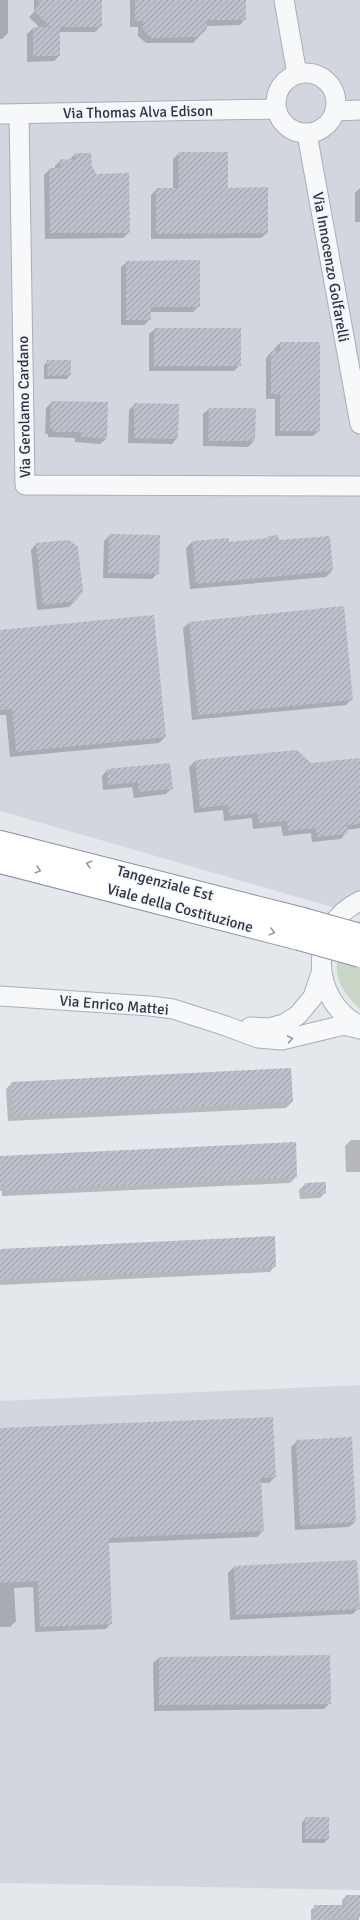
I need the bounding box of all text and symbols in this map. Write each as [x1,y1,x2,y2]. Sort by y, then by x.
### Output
street label: Via Thomas Alva Edison [63,102,213,122]
street label: Via Innocenzo Golfarelli [309,191,353,343]
street label: Via Gerolamo Cardano [14,335,34,478]
one-way arrow [86,860,93,868]
street label: Tangenziale Est [115,861,215,905]
one-way arrow [34,865,41,874]
street label: Viale della Costituzione [105,880,255,936]
one-way arrow [268,927,275,936]
street label: Via Enrico Mattei [59,991,169,1019]
one-way arrow [287,1035,293,1044]

